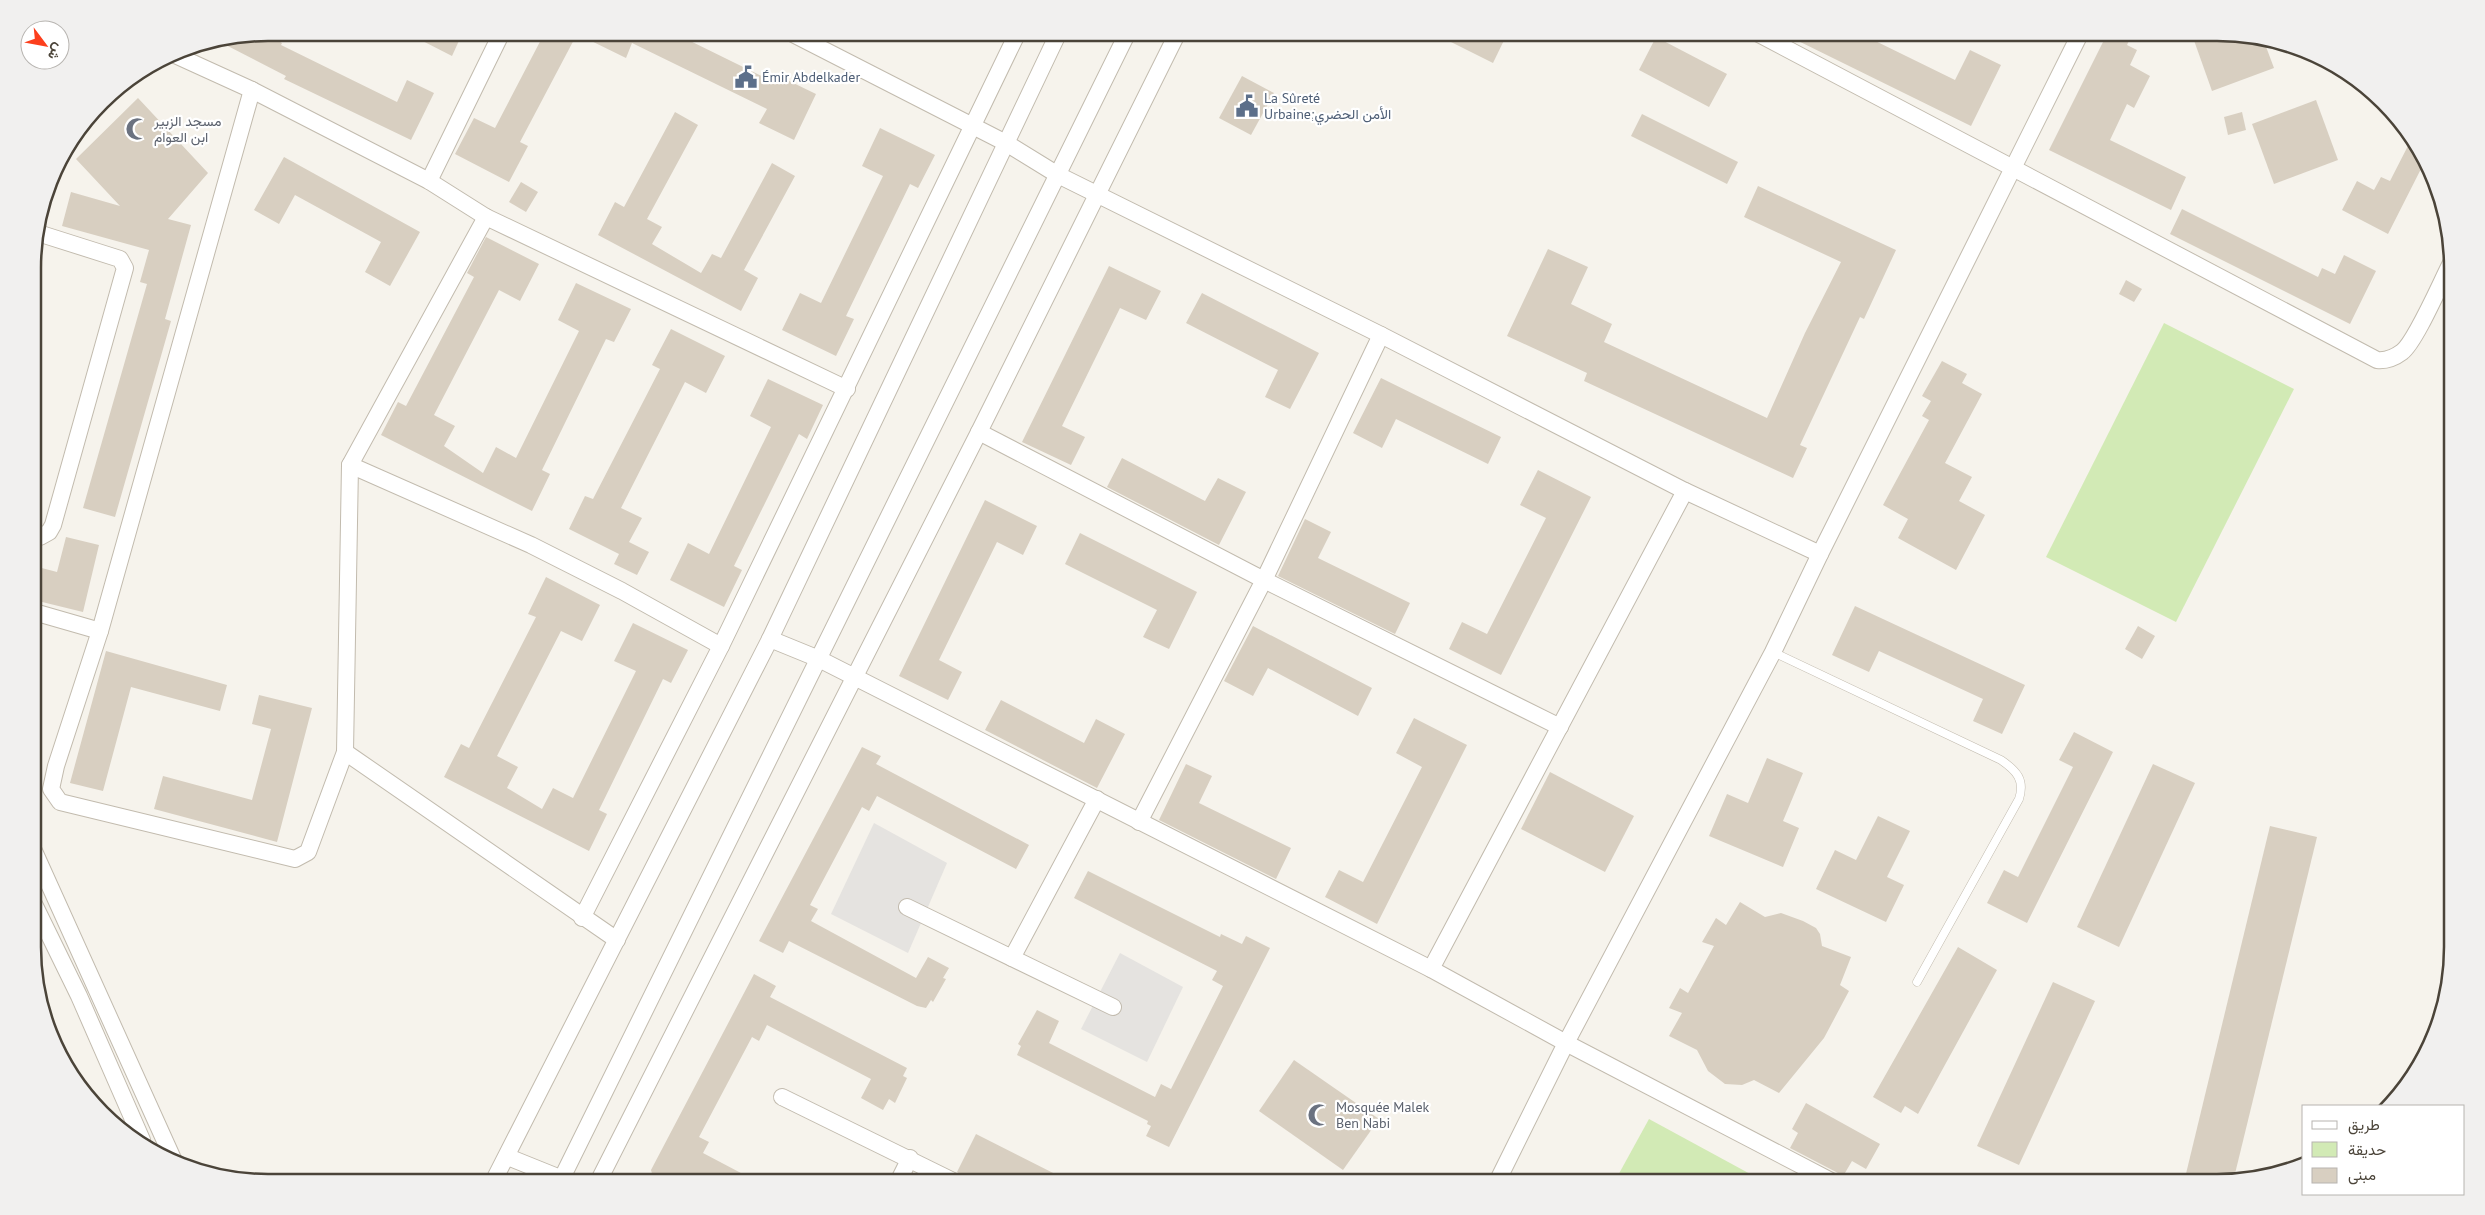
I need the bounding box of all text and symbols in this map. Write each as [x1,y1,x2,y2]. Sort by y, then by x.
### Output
north arrow [20,20,70,70]
text: ش [44,40,68,64]
public building icon: Émir Abdelkader [733,64,759,90]
place label: Émir Abdelkader [762,68,860,86]
place label: La Sûreté Urbaine;الأمن الحضري [1264,89,1391,126]
public building icon: La Sûreté Urbaine;الأمن الحضري [1234,93,1260,119]
place label: مسجد الزبير ابن العوام [153,112,221,146]
mosque icon: مسجد الزبير ابن العوام [124,116,150,142]
place label: Mosquée Malek Ben Nabi [1336,1098,1430,1132]
mosque icon: Mosquée Malek Ben Nabi [1306,1102,1332,1128]
legend [2302,1105,2465,1195]
text: طريق [2348,1115,2380,1135]
text: حديقة [2348,1140,2386,1159]
text: مبنى [2348,1165,2376,1185]

